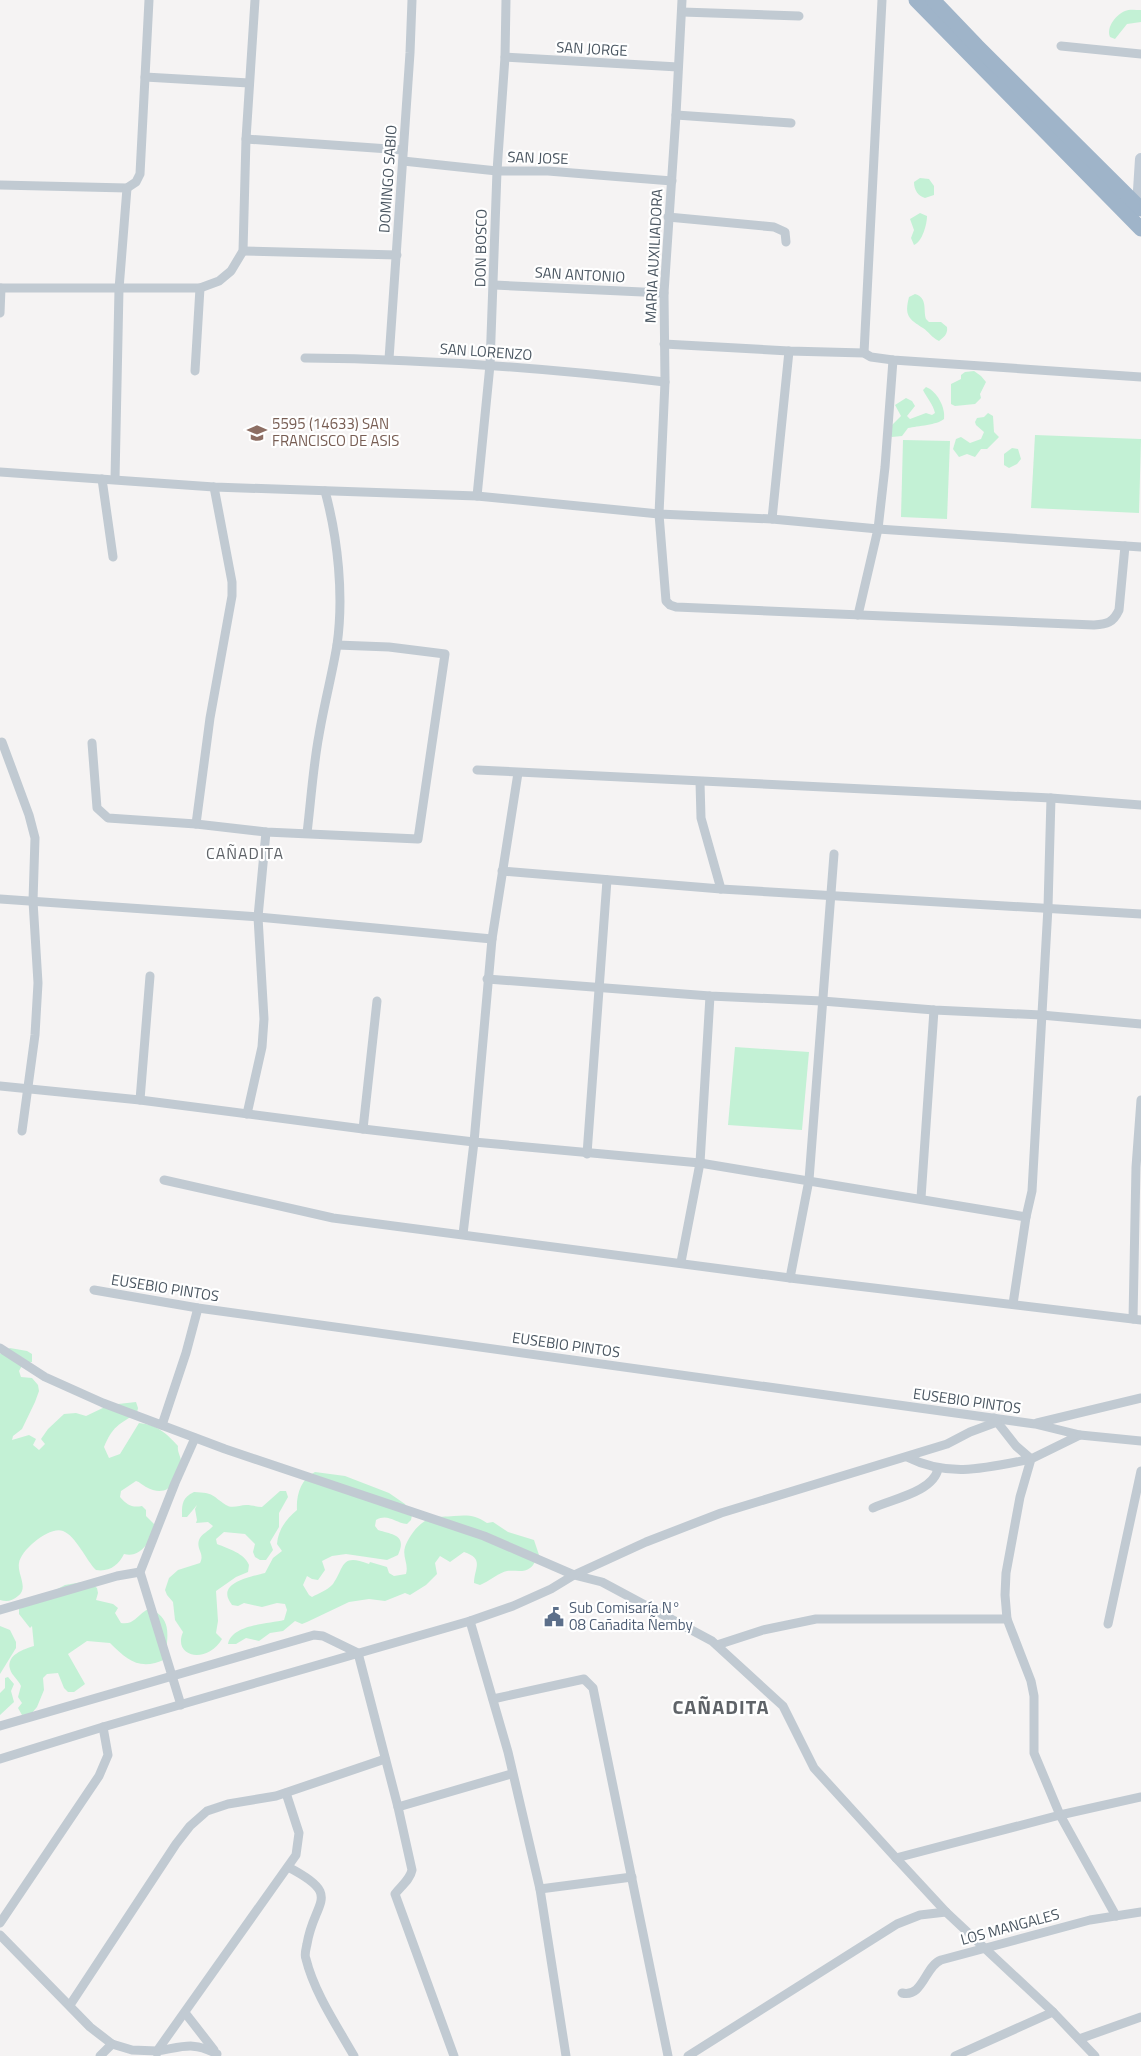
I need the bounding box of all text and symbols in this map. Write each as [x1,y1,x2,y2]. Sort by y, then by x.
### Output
street label: SAN JORGE [556,35,628,62]
street label: DOMINGO SABIO [372,124,403,234]
street label: SAN JOSE [507,145,569,170]
street label: MARIA AUXILIADORA [638,188,669,324]
street label: DON BOSCO [468,209,493,287]
street label: SAN ANTONIO [534,261,626,288]
street label: SAN LORENZO [439,337,533,366]
place label: 5595 (14633) SAN FRANCISCO DE ASIS [272,412,399,452]
school or university icon: 5595 (14633) SAN FRANCISCO DE ASIS [246,422,268,444]
district label: CAÑADITA [206,841,284,865]
street label: EUSEBIO PINTOS [110,1268,221,1307]
street label: EUSEBIO PINTOS [511,1326,622,1363]
street label: EUSEBIO PINTOS [912,1382,1023,1419]
place label: Sub Comisaría N° 08 Cañadita Ñemby [569,1596,693,1636]
public building icon: Sub Comisaría N° 08 Cañadita Ñemby [543,1606,565,1628]
district label: CAÑADITA [672,1691,770,1722]
street label: LOS MANGALES [958,1902,1062,1951]

